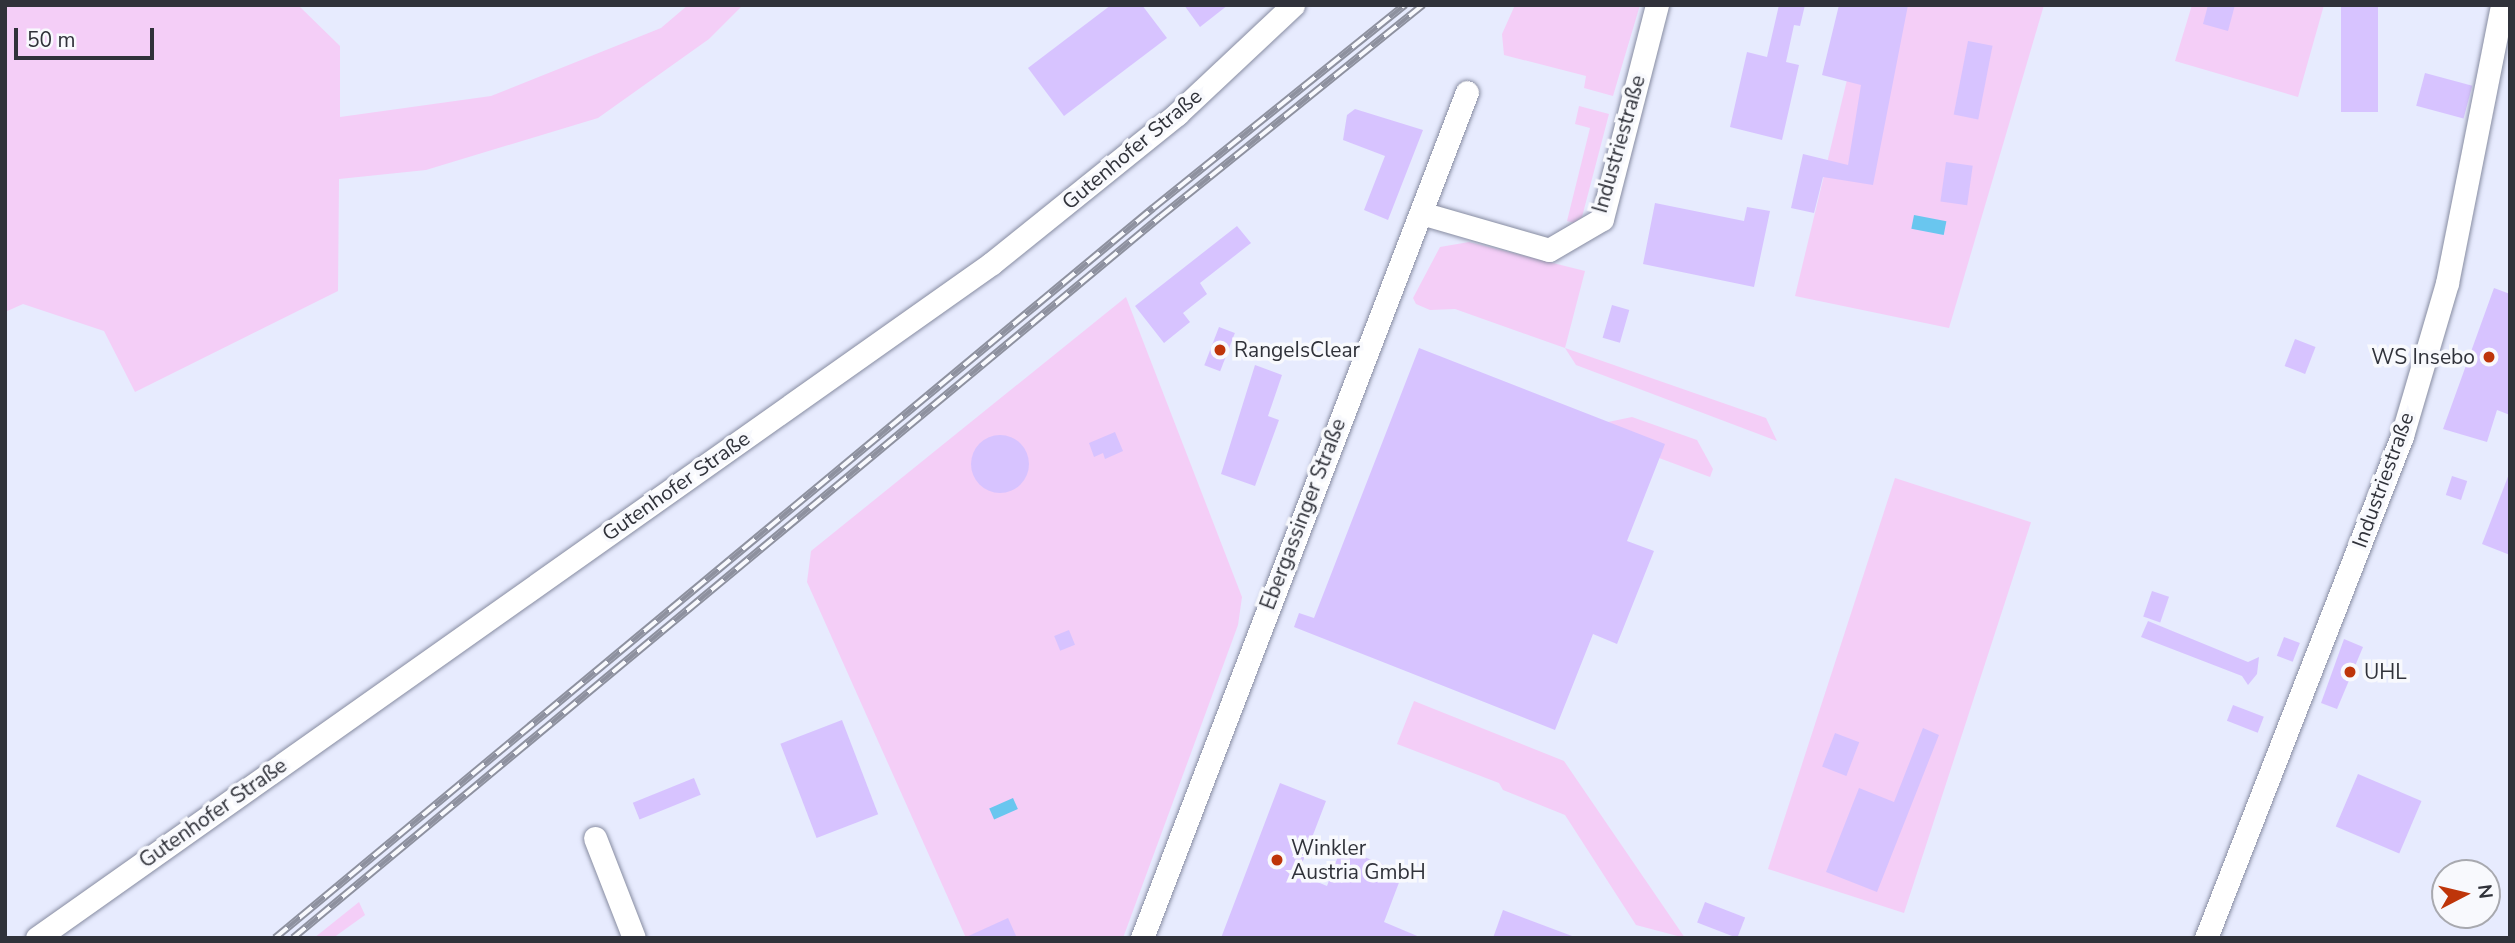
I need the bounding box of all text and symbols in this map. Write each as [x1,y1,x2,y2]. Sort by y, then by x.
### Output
scale bar [18,14,158,58]
text: 50 m [27,26,76,54]
street label: Industriestraße [1587,72,1651,216]
street label: Gutenhofer Straße [1057,83,1207,215]
place label: RangeIsClear [1234,337,1360,363]
marker: RangeIsClear [1212,342,1228,358]
place label: WS Insebo [2371,344,2475,370]
marker: WS Insebo [2481,349,2497,365]
street label: Industriestraße [2347,409,2419,551]
street label: Ebergassinger Straße [1255,415,1351,613]
street label: Gutenhofer Straße [597,426,755,546]
place label: UHL [2364,659,2407,685]
marker: UHL [2342,664,2358,680]
street label: Gutenhofer Straße [134,753,292,873]
place label: Winkler Austria GmbH [1291,835,1426,885]
marker: Winkler Austria GmbH [1269,852,1285,868]
north arrow [2431,859,2501,929]
text: N [2471,883,2499,900]

